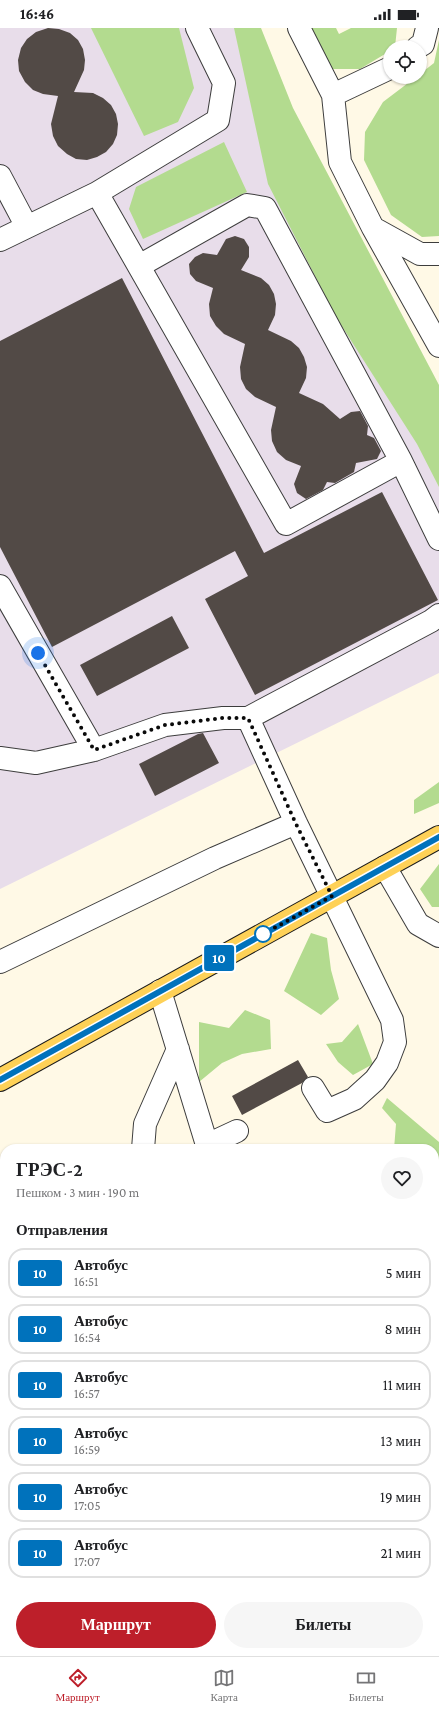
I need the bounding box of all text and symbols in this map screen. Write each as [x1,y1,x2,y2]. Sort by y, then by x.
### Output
text: 16:46 [20,6,54,22]
map controls [383,40,427,84]
button: locate [383,40,427,84]
your location [28,643,48,663]
unlabelled marker [254,925,272,943]
line badge: 10 [201,945,237,971]
text: 10 [212,950,226,966]
button: heart [381,1157,423,1199]
text: ГРЭС-2 [16,1159,83,1180]
text: Пешком · 3 мин · 190 m [16,1185,139,1200]
text: Отправления [16,1222,108,1238]
text: Автобус [74,1257,128,1273]
text: 10 [33,1265,47,1281]
text: 5 мин [386,1265,421,1281]
text: 16:51 [74,1274,98,1289]
text: Автобус [74,1313,128,1329]
text: 10 [33,1321,47,1337]
text: 8 мин [385,1321,421,1337]
text: 16:54 [74,1330,101,1345]
text: Автобус [74,1369,128,1385]
text: 10 [33,1377,47,1393]
text: 11 мин [383,1377,421,1393]
text: 16:57 [74,1386,100,1401]
text: Автобус [74,1425,128,1441]
text: 10 [33,1433,47,1449]
text: 13 мин [381,1433,421,1449]
text: 16:59 [74,1442,100,1457]
text: Автобус [74,1481,128,1497]
text: 10 [33,1489,47,1505]
text: 19 мин [380,1489,421,1505]
text: 17:05 [74,1498,101,1513]
text: Автобус [74,1537,128,1553]
text: 10 [33,1545,47,1561]
text: 21 мин [381,1545,421,1561]
text: 17:07 [74,1554,100,1569]
button: Маршрут [16,1602,216,1648]
button: Билеты [224,1602,423,1648]
tab: Маршрут [55,1667,100,1703]
tab: Карта [211,1667,238,1703]
tab: Билеты [349,1667,384,1703]

